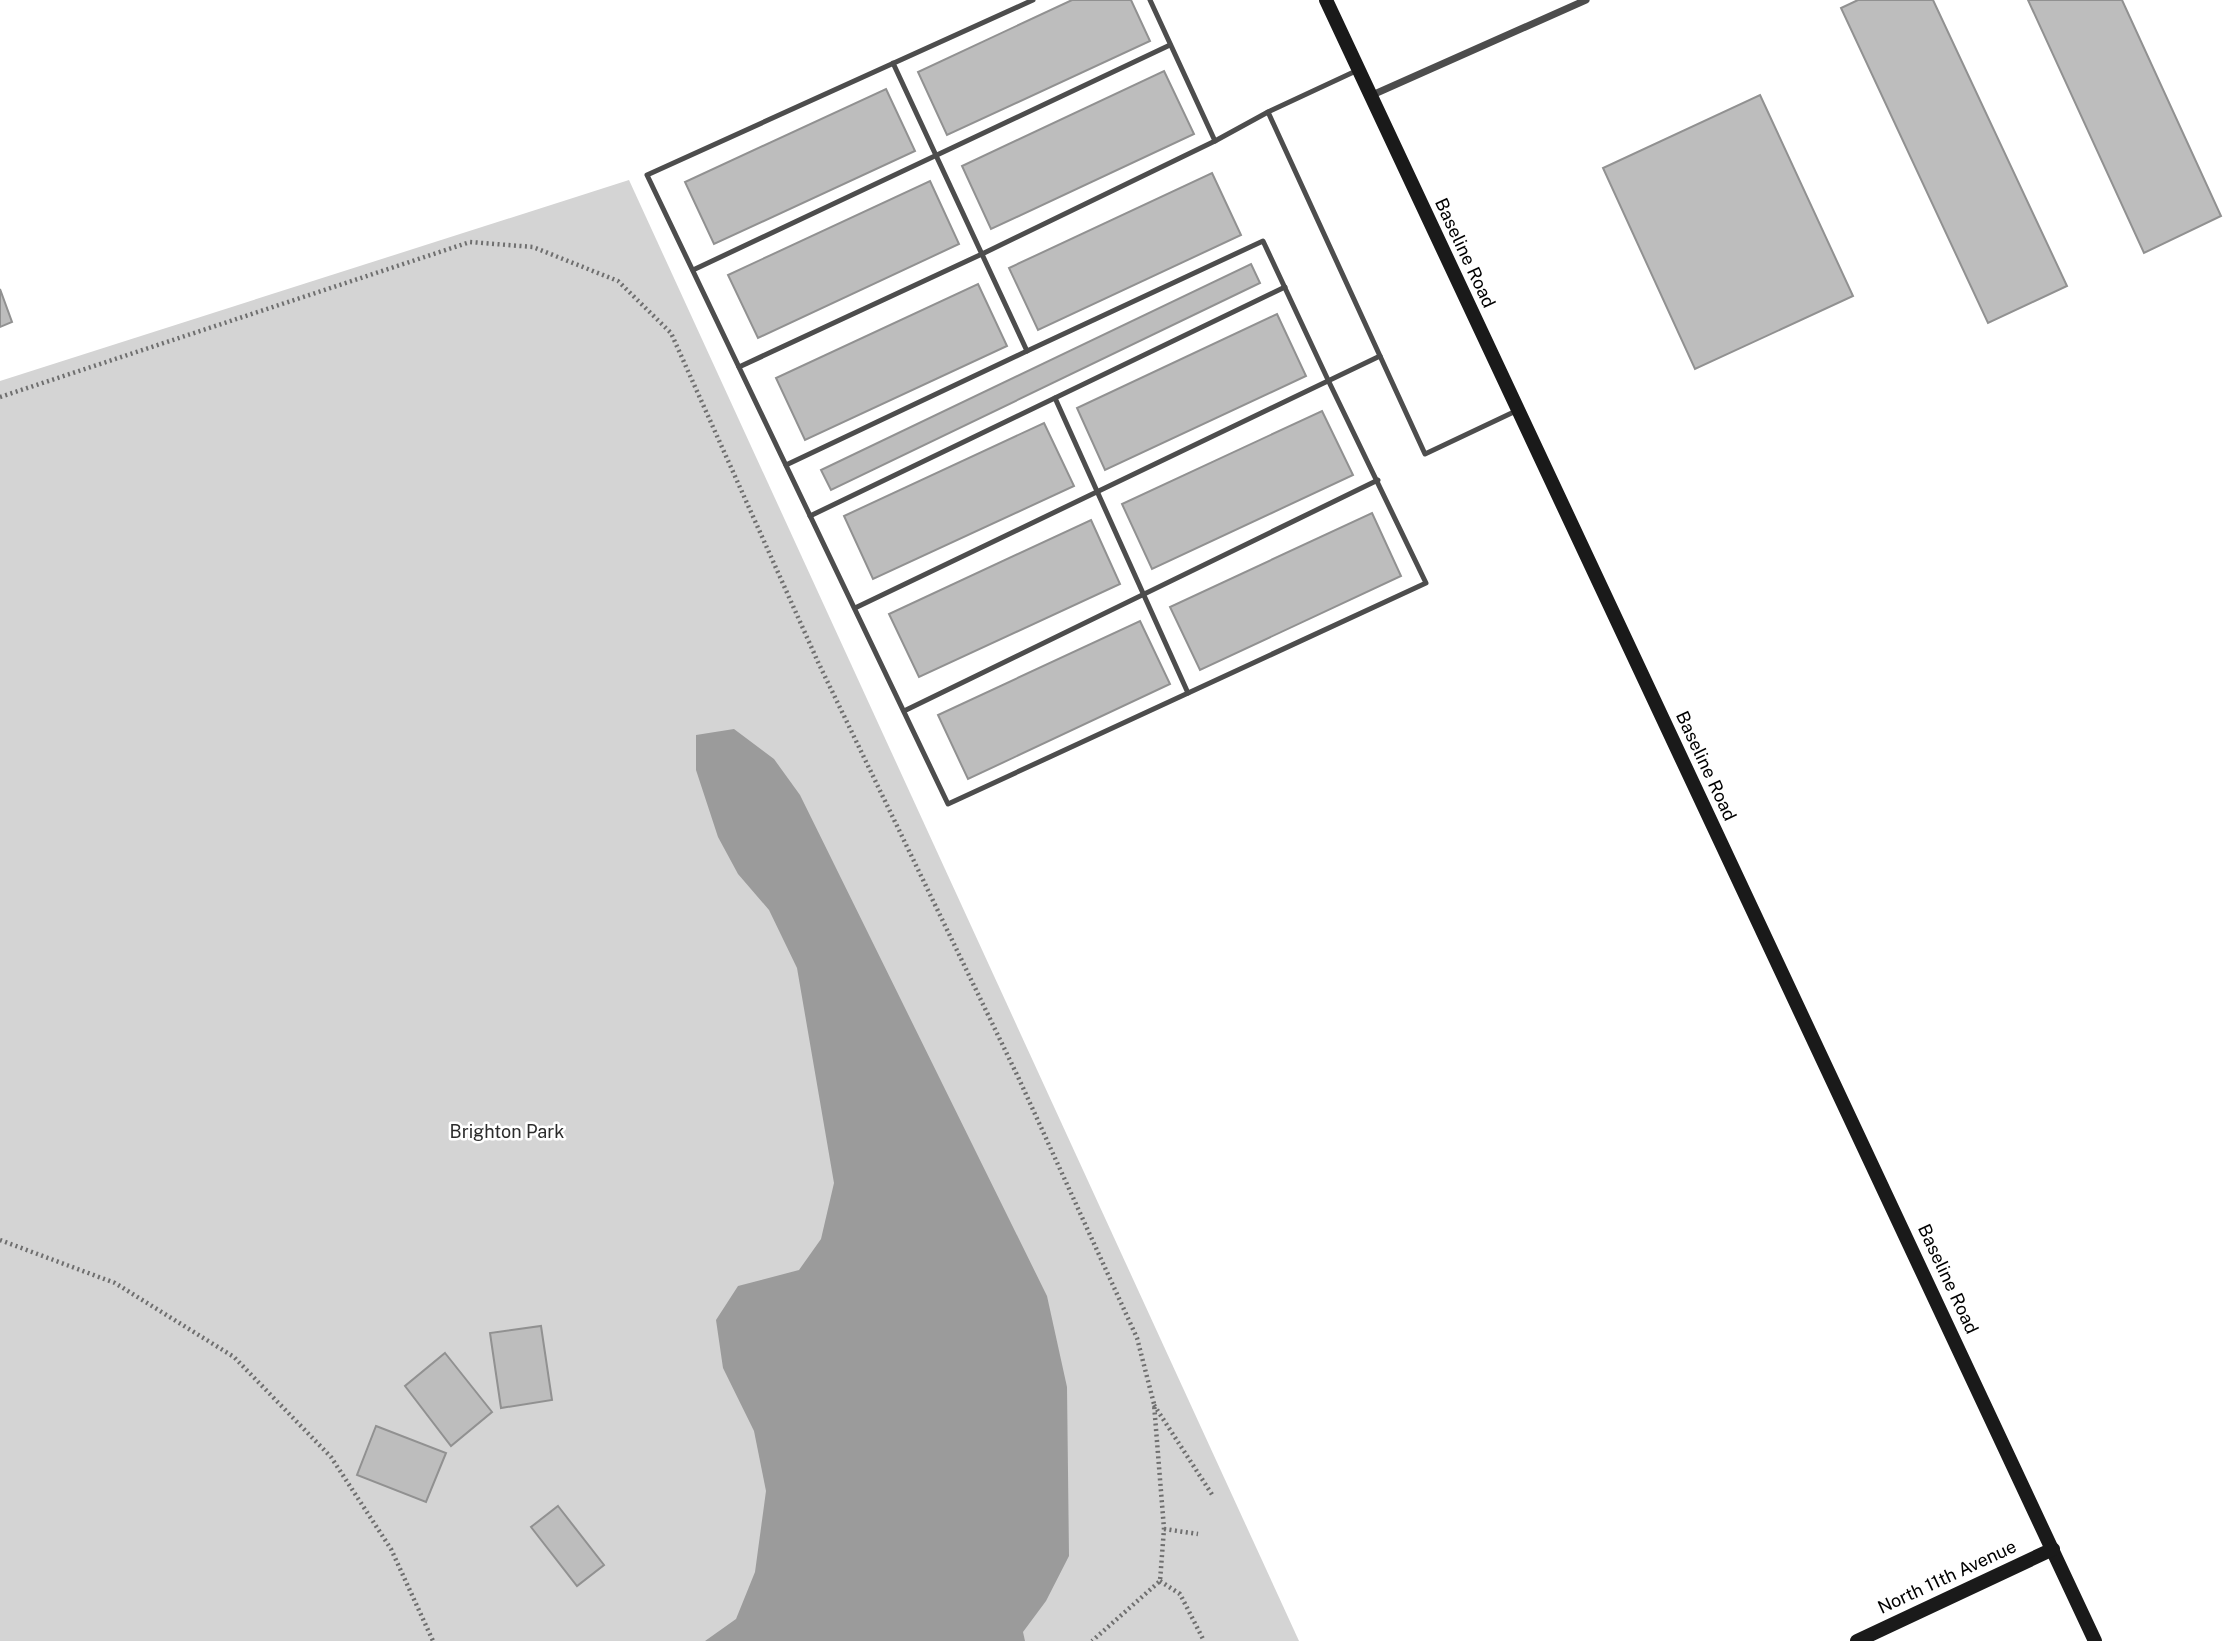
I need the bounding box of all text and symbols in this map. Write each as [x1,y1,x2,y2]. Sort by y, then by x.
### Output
street label: Baseline Road [1431,195,1500,311]
street label: Baseline Road [1672,708,1741,824]
park label: Brighton Park [450,1121,564,1142]
street label: Baseline Road [1914,1221,1983,1337]
street label: North 11th Avenue [1874,1535,2019,1618]

